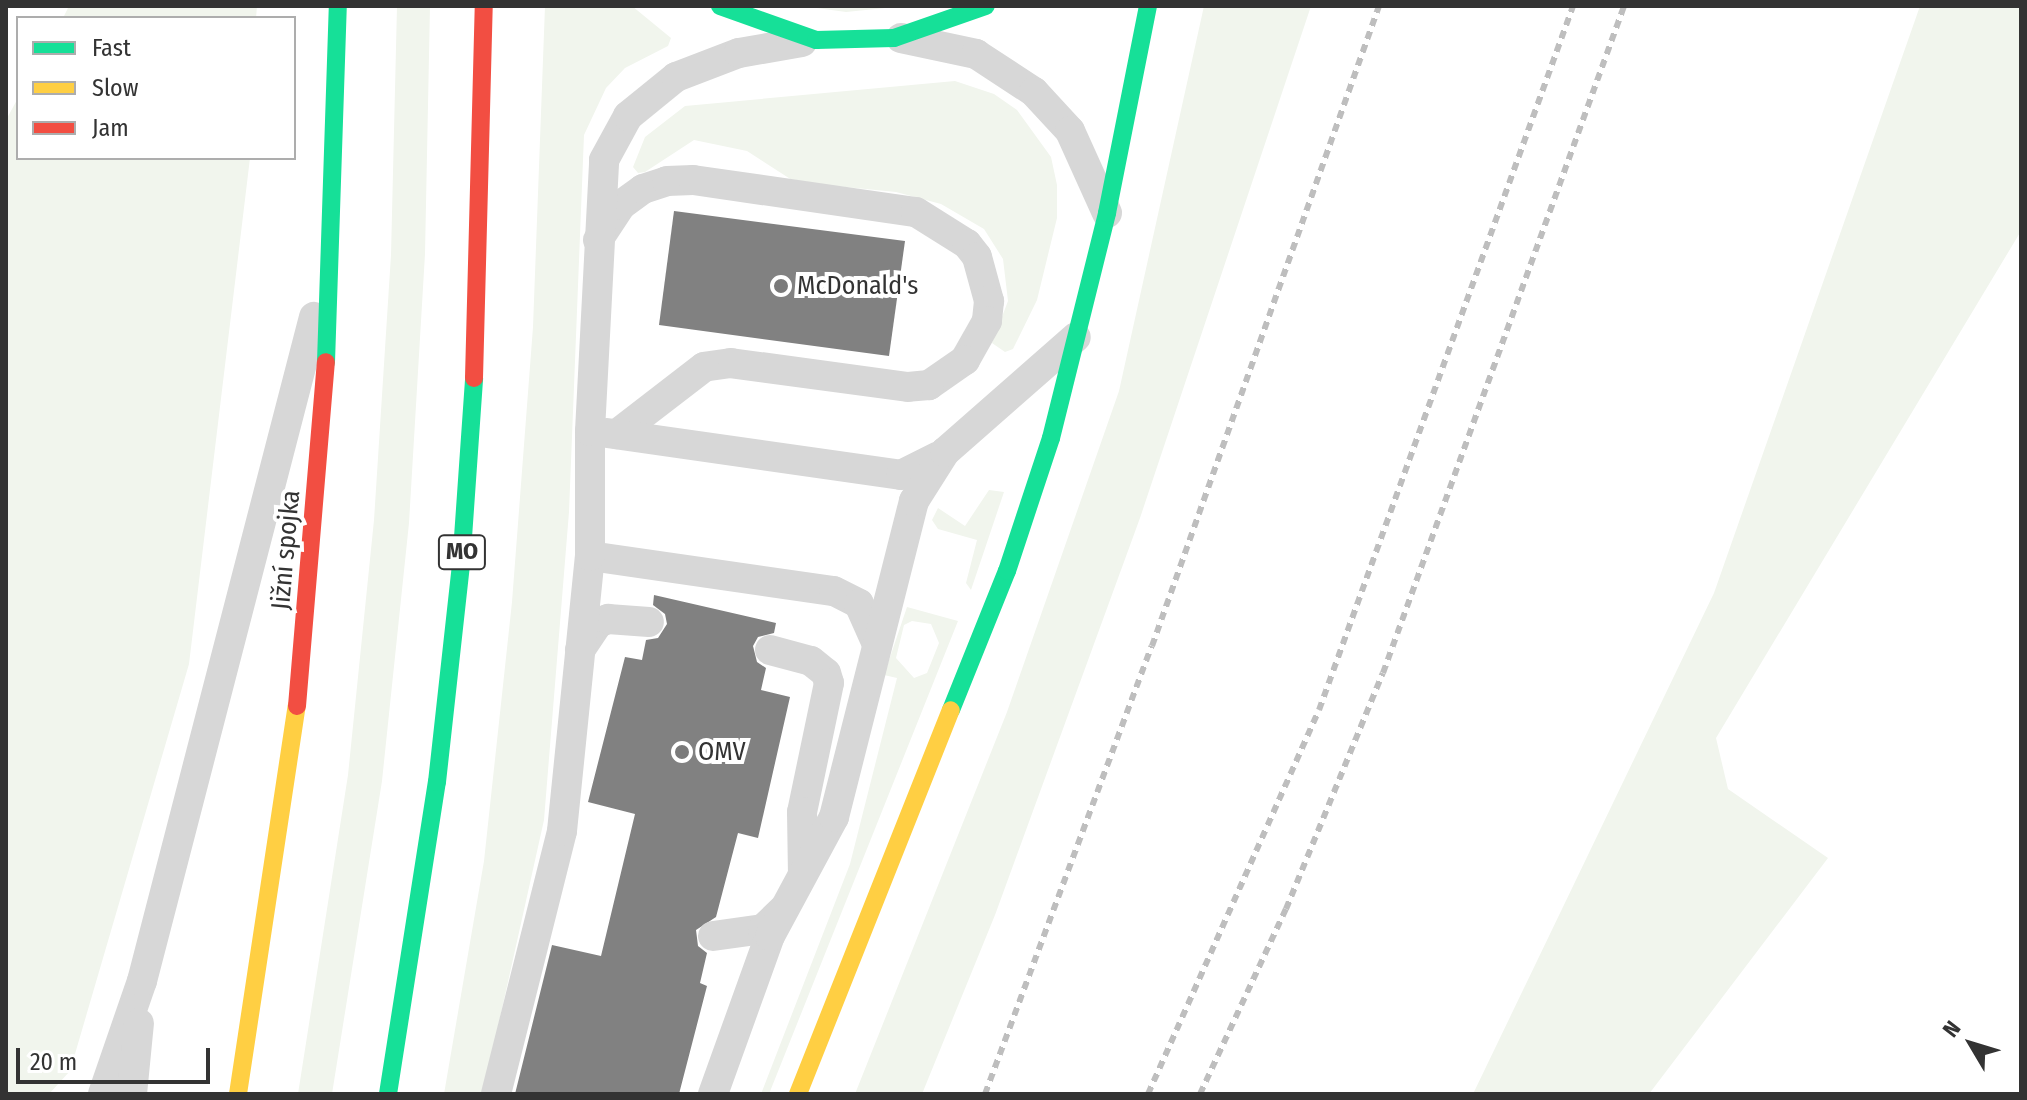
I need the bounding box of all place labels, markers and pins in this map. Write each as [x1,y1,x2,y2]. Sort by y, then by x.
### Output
place label: McDonald's [797,270,918,302]
marker: McDonald's [772,277,790,295]
place label: OMV [698,736,746,768]
marker: OMV [673,743,691,761]

